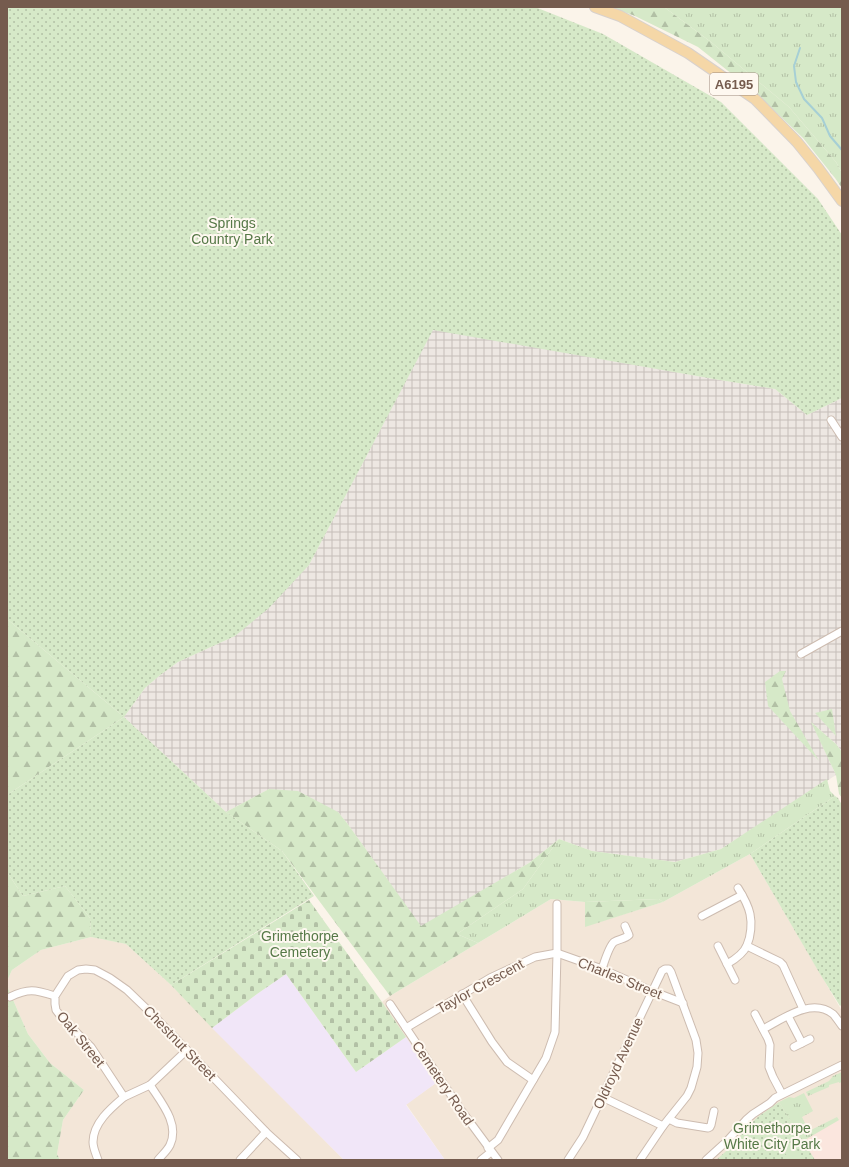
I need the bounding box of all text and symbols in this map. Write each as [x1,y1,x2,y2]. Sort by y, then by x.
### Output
road number: A6195 [710,73,758,95]
park label: Springs Country Park [191,215,274,247]
park label: Grimethorpe Cemetery [261,928,339,960]
street label: Charles Street [576,954,665,1002]
street label: Taylor Crescent [434,955,527,1017]
street label: Chestnut Street [140,1002,220,1084]
street label: Oak Street [54,1008,108,1070]
street label: Oldroyd Avenue [590,1014,646,1111]
street label: Cemetery Road [409,1038,477,1128]
park label: Grimethorpe White City Park [724,1120,821,1152]

